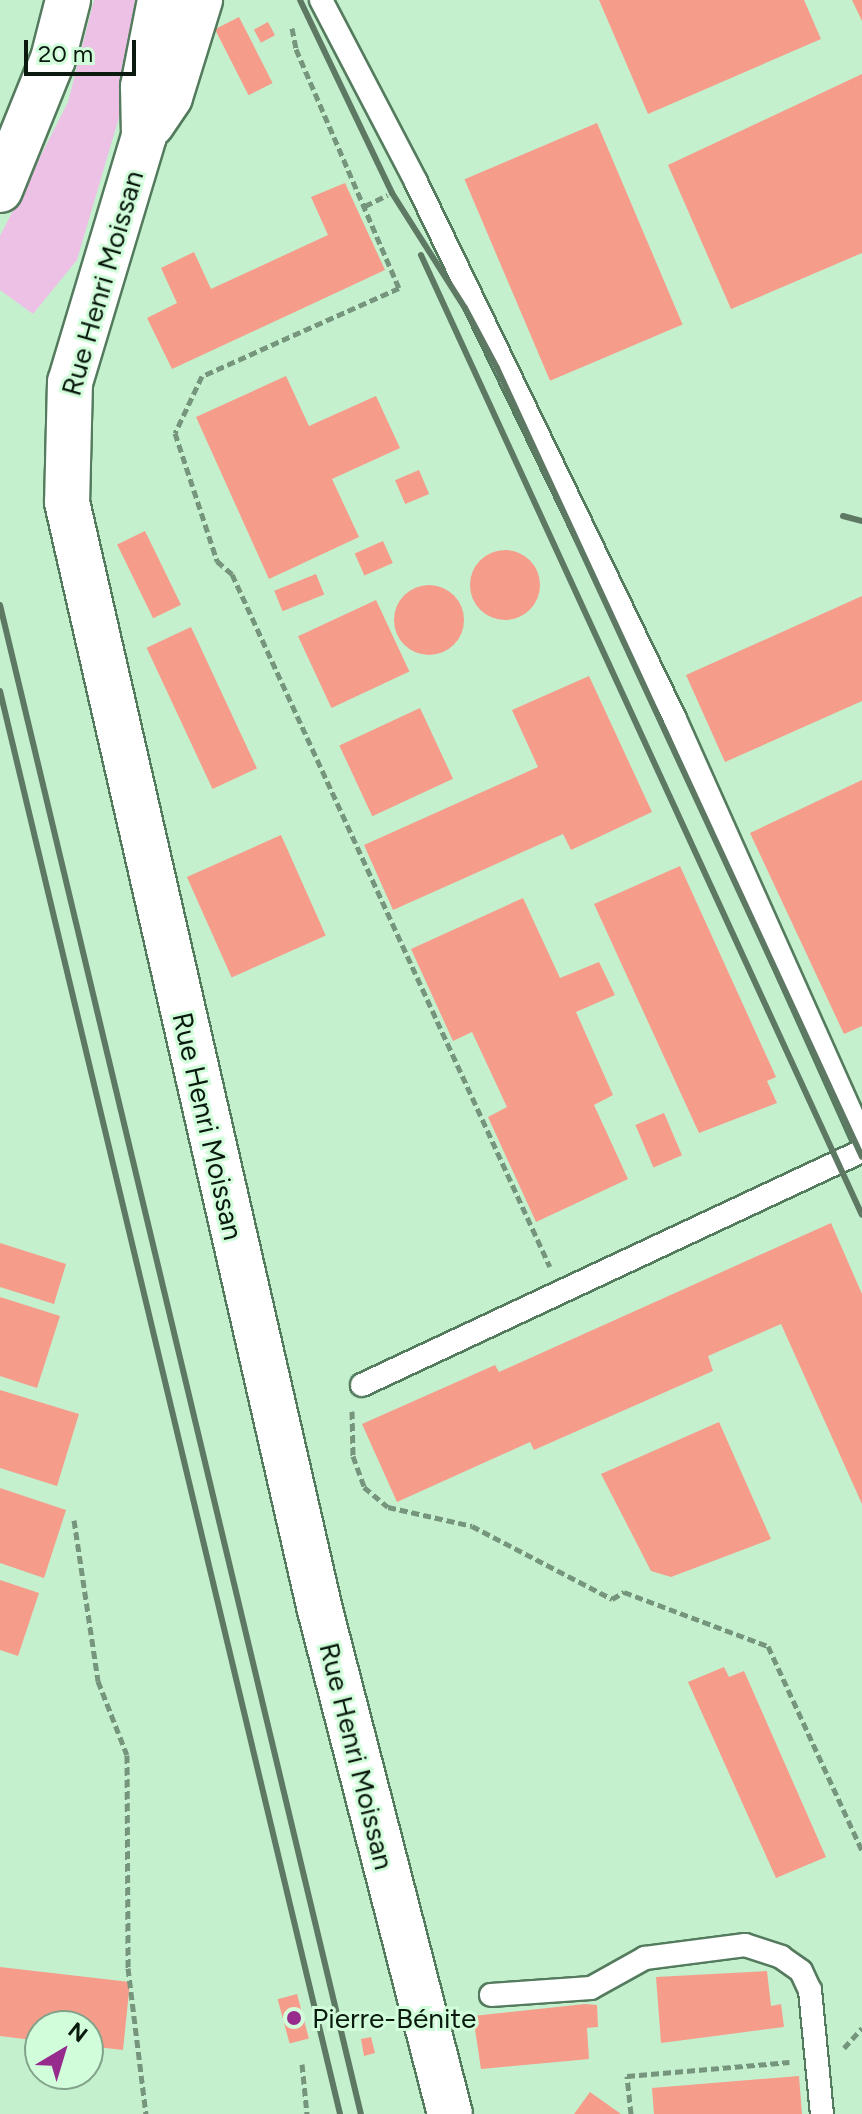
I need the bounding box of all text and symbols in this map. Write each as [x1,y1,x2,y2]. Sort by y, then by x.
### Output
scale bar [28,24,140,74]
text: 20 m [38,39,93,68]
street label: Rue Henri Moissan [54,167,150,399]
street label: Rue Henri Moissan [165,1009,251,1243]
street label: Rue Henri Moissan [313,1639,401,1873]
place label: Pierre-Bénite [312,2001,476,2035]
marker: Pierre-Bénite [283,2007,305,2029]
north arrow [24,2010,104,2090]
text: N [63,2016,93,2048]

